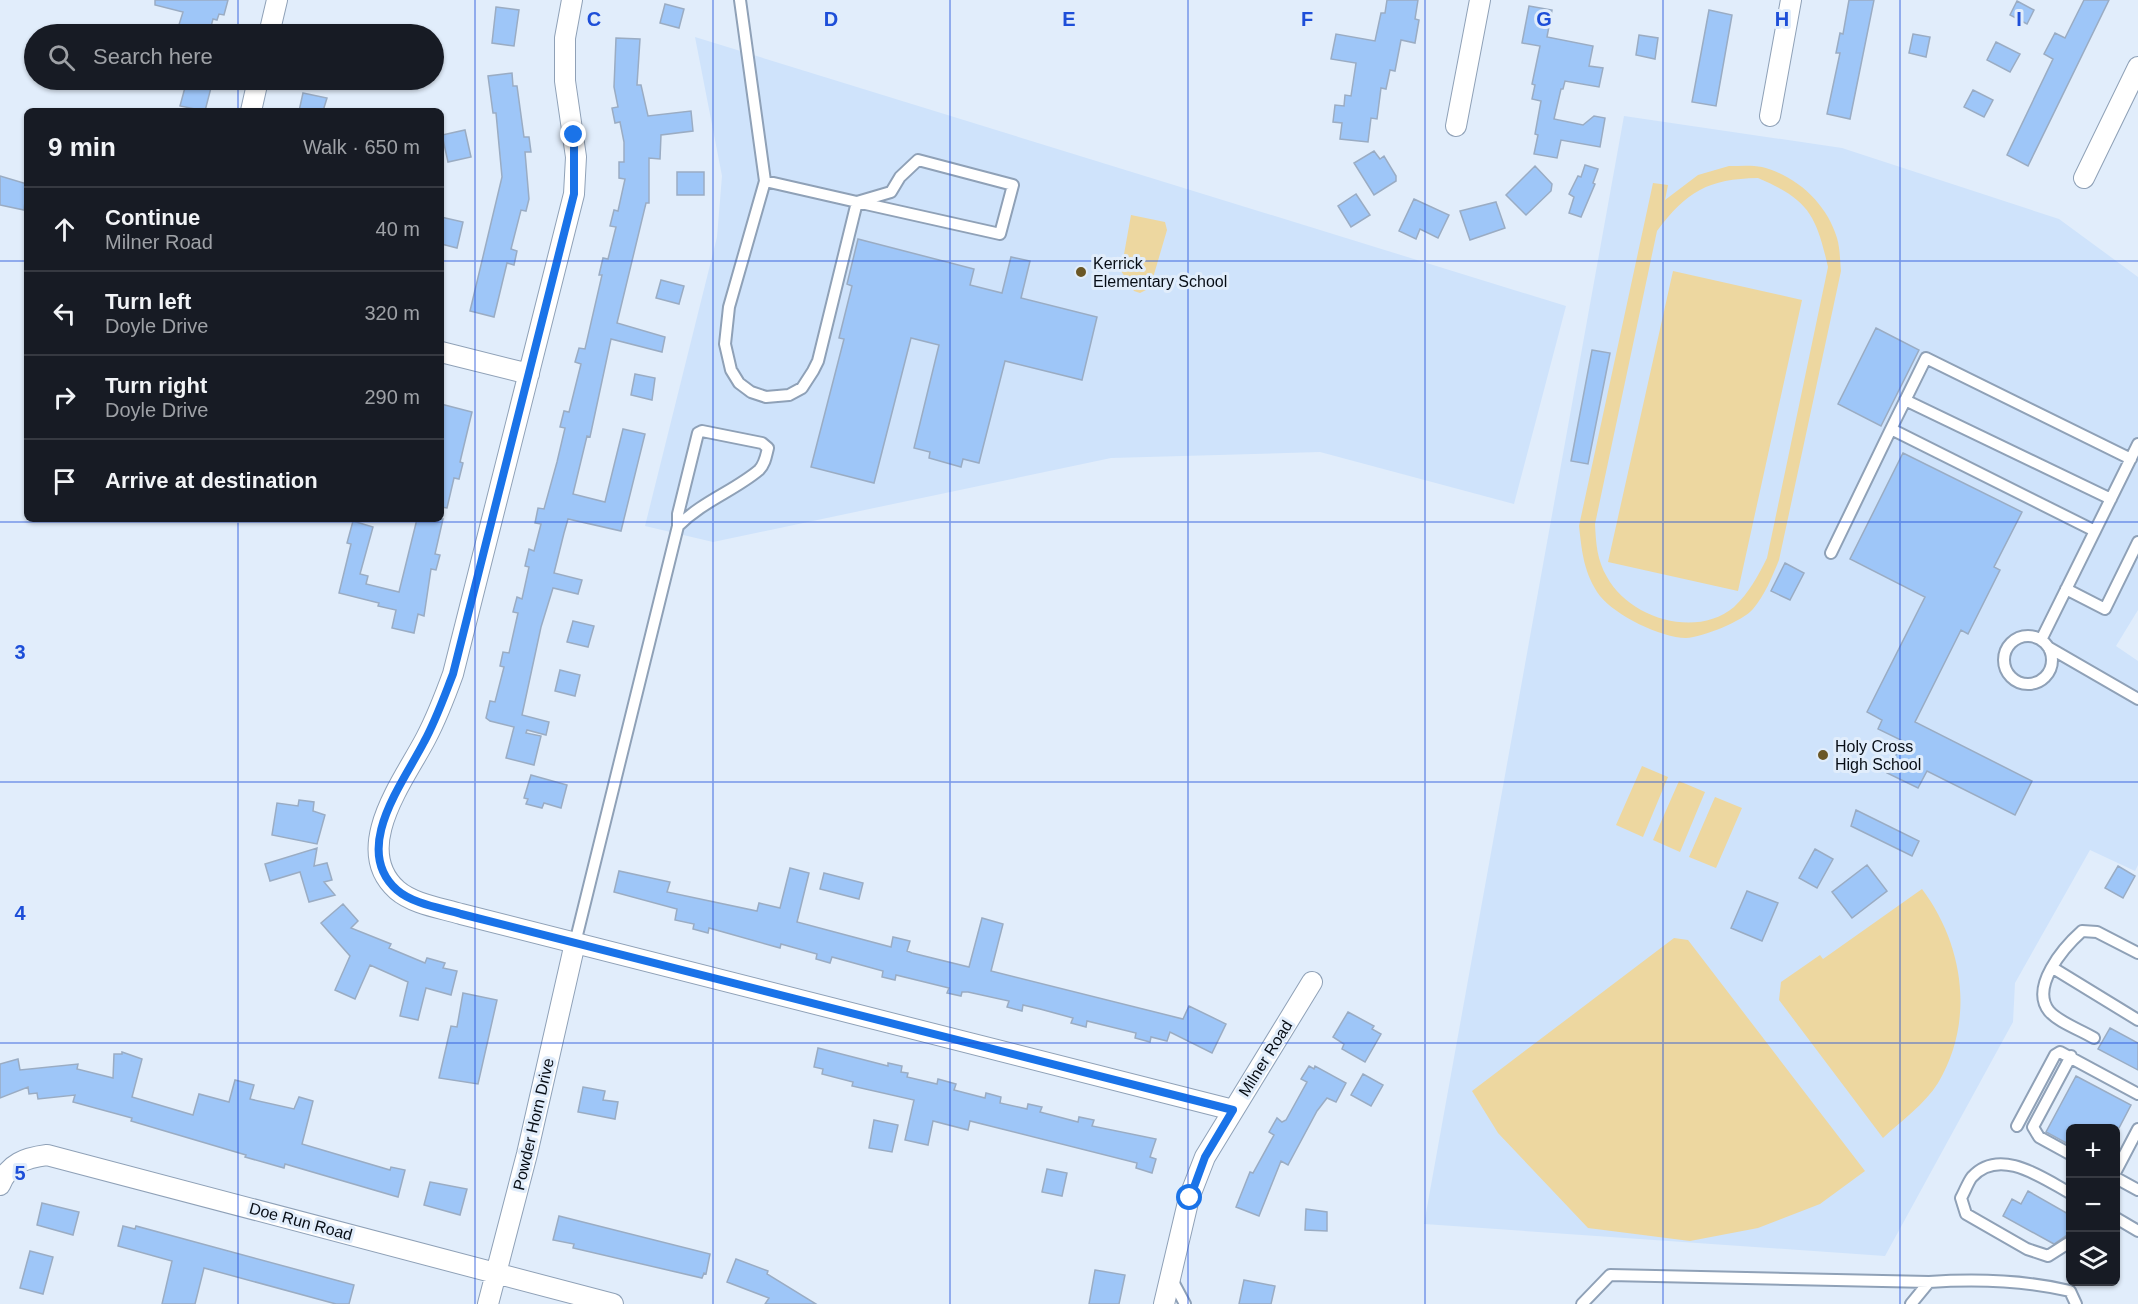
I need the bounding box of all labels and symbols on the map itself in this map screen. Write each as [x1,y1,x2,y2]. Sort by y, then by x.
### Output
text: C [587,8,601,30]
text: D [824,8,838,30]
text: E [1062,8,1076,30]
text: F [1301,8,1313,30]
text: G [1536,8,1552,30]
text: H [1775,8,1789,30]
text: I [2016,8,2022,30]
route end [560,121,586,147]
place label: Kerrick Elementary School [1093,255,1227,290]
marker: Kerrick Elementary School [1074,265,1088,279]
text: 3 [14,641,26,663]
place label: Holy Cross High School [1835,738,1921,773]
marker: Holy Cross High School [1816,748,1830,762]
text: 4 [14,902,26,924]
street label: Milner Road [1235,1017,1295,1099]
street label: Powder Horn Drive [510,1056,557,1192]
text: 5 [14,1162,26,1184]
route start [1176,1184,1202,1210]
street label: Doe Run Road [248,1200,354,1243]

